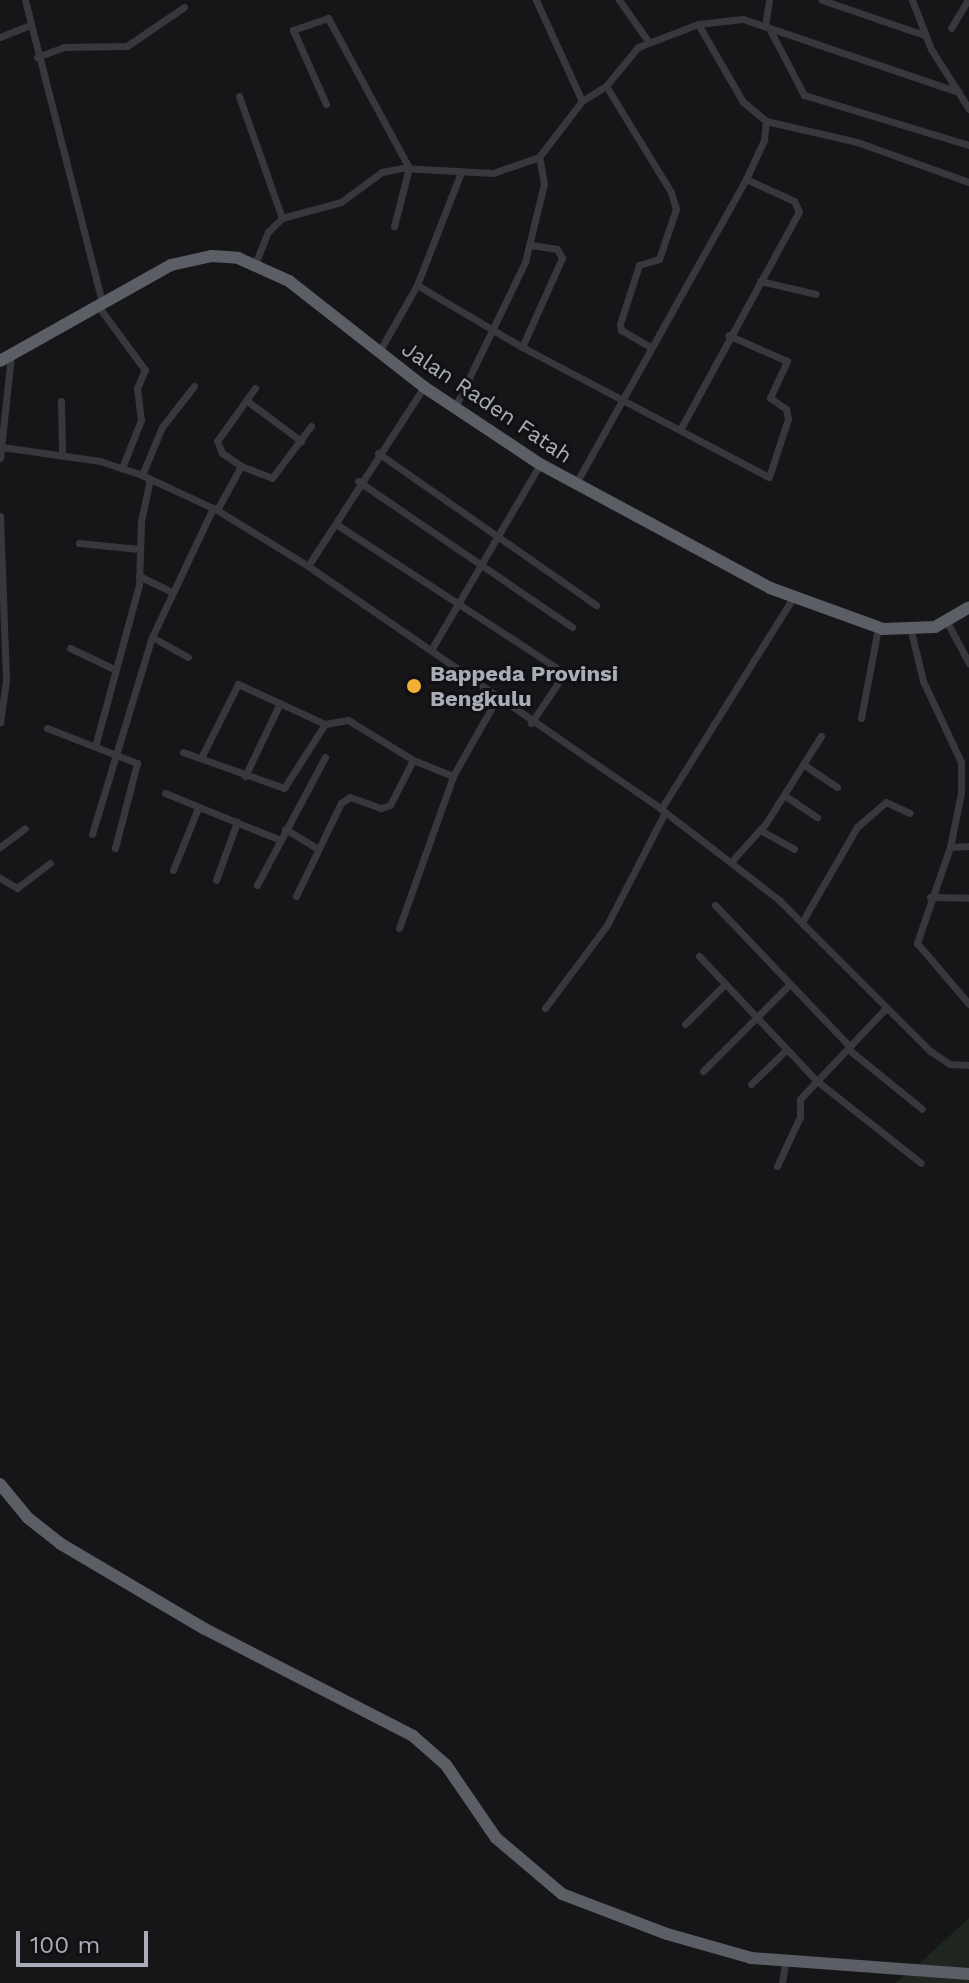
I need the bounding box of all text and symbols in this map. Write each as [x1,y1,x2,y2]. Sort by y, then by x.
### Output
street label: Jalan Raden Fatah [397,335,577,469]
place label: Bappeda Provinsi Bengkulu [430,660,618,712]
marker: Bappeda Provinsi Bengkulu [405,677,423,695]
scale bar [20,1915,152,1965]
text: 100 m [30,1931,100,1959]

